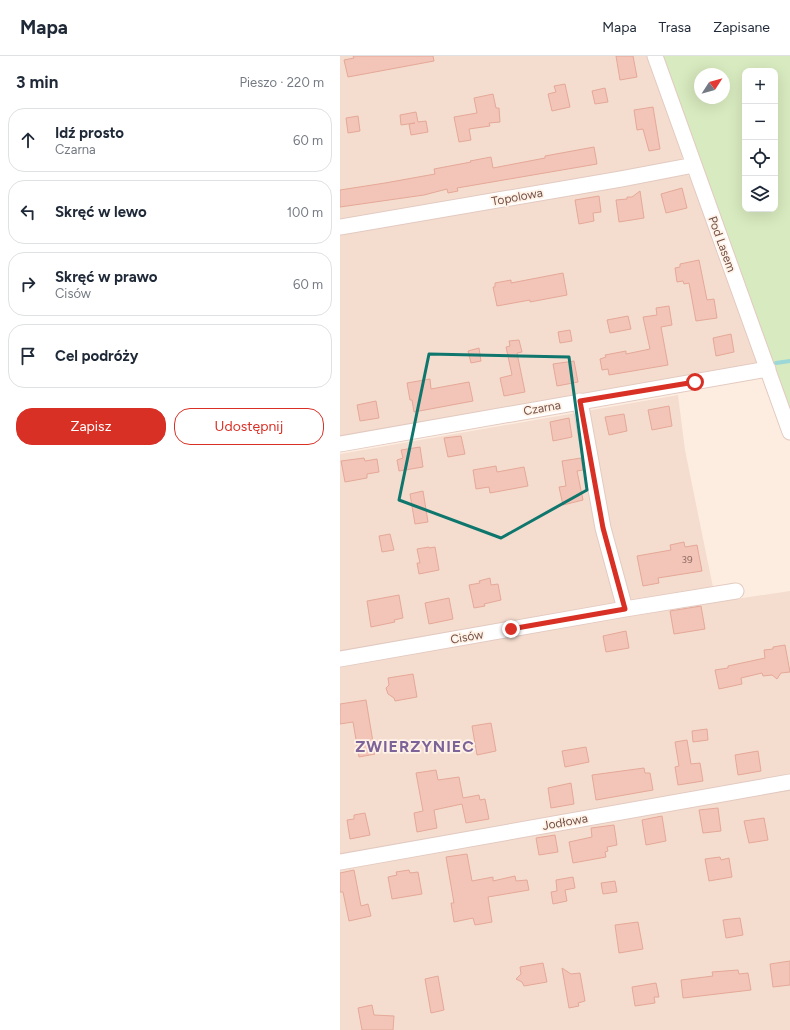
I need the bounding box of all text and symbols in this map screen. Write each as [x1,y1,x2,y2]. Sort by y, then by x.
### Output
text: Mapa [20,16,68,39]
text: Mapa [602,19,637,36]
text: Trasa [659,19,691,36]
text: Zapisane [713,19,770,36]
north arrow [694,68,730,104]
map controls [742,68,778,212]
button: + [742,68,778,104]
text: 3 min [16,72,58,92]
text: Pieszo · 220 m [240,75,324,90]
button: − [742,104,778,140]
text: Idź prosto [55,124,124,142]
icon: ahead [17,129,39,151]
text: 60 m [293,133,323,148]
button: locate [742,140,778,176]
text: Czarna [55,142,96,157]
button: layers [742,176,778,212]
street label: Topolowa [490,186,544,208]
icon: left [17,201,39,223]
text: Skręć w lewo [55,203,147,221]
text: 100 m [287,205,323,220]
street label: Pod Lasem [705,214,739,274]
text: Skręć w prawo [55,268,158,286]
icon: right [17,273,39,295]
text: 60 m [293,277,323,292]
text: Cisów [55,286,91,301]
icon: arrive [17,345,39,367]
text: Cel podróży [55,347,138,365]
route start [686,373,704,391]
street label: Czarna [522,398,562,418]
button: Zapisz [16,408,166,445]
button: Udostępnij [174,408,324,445]
house number: 39 [681,553,693,566]
route end [502,620,520,638]
street label: Cisów [449,627,485,647]
district label: ZWIERZYNIEC [355,737,475,756]
street label: Jodłowa [541,811,589,833]

